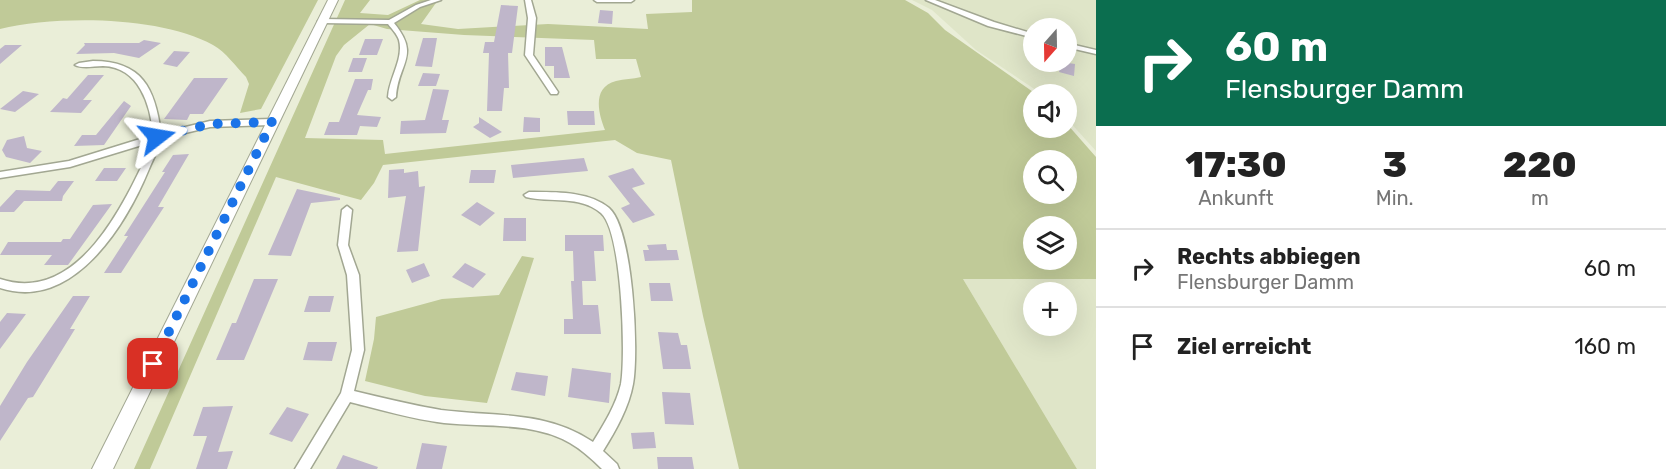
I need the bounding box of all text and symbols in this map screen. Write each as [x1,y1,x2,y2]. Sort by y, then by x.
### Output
north arrow [1023,18,1077,72]
map controls [1023,18,1077,336]
text: 60 m [1225,22,1328,72]
icon: right [1126,24,1204,102]
text: Flensburger Damm [1225,73,1464,105]
button: sound [1023,84,1077,138]
position arrow [125,105,189,169]
text: 17:30 [1185,143,1287,186]
text: 3 [1382,143,1407,186]
text: 220 [1503,143,1577,186]
button: search [1023,150,1077,204]
text: Ankunft [1198,186,1274,210]
text: Min. [1376,186,1414,210]
text: m [1531,186,1549,210]
button: layers [1023,216,1077,270]
text: Rechts abbiegen [1177,243,1361,270]
icon: right [1126,252,1159,285]
text: 60 m [1584,255,1636,282]
text: Flensburger Damm [1177,270,1354,294]
button: + [1023,282,1077,336]
icon: arrive [1126,330,1159,363]
text: Ziel erreicht [1177,333,1311,360]
text: 160 m [1574,333,1636,360]
pin [127,338,178,389]
icon: arrive [136,347,169,380]

